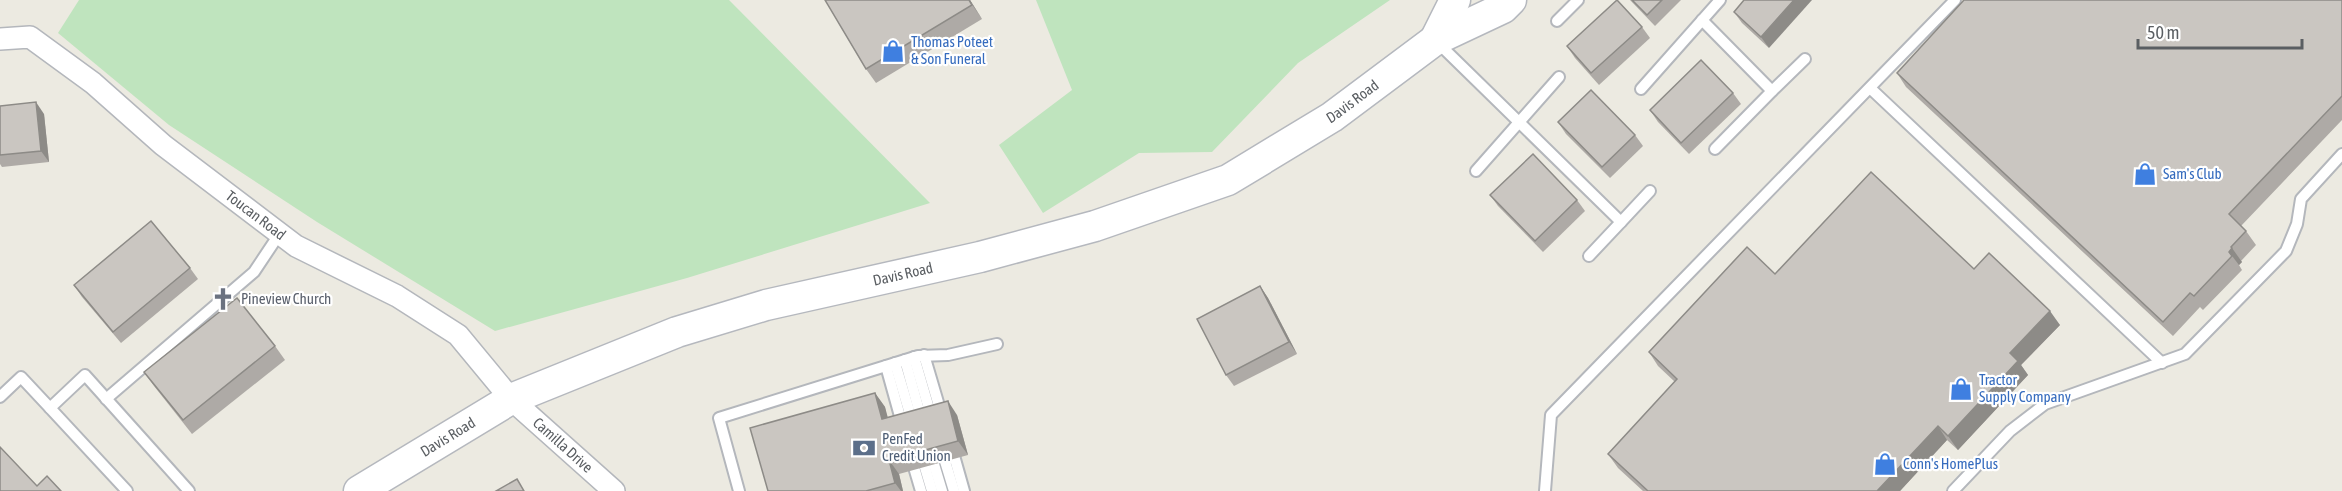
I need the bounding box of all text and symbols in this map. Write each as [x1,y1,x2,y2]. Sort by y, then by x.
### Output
scale bar [2138,12,2302,50]
text: 50 m [2147,22,2179,43]
place label: Thomas Poteet & Son Funeral [911,33,993,67]
shop icon: Thomas Poteet & Son Funeral [880,38,906,64]
street label: Davis Road [1323,76,1382,126]
shop icon: Sam's Club [2132,161,2158,187]
place label: Sam's Club [2163,165,2222,182]
street label: Toucan Road [223,187,289,243]
street label: Davis Road [871,259,934,289]
church icon: Pineview Church [210,286,236,312]
place label: Pineview Church [241,290,331,307]
place label: Tractor Supply Company [1979,371,2071,405]
shop icon: Tractor Supply Company [1948,376,1974,402]
street label: Davis Road [417,414,478,460]
street label: Camilla Drive [530,414,596,476]
place label: PenFed Credit Union [882,430,951,464]
bank icon: PenFed Credit Union [851,435,877,461]
shop icon: Conn's HomePlus [1872,451,1898,477]
place label: Conn's HomePlus [1903,455,1998,472]

